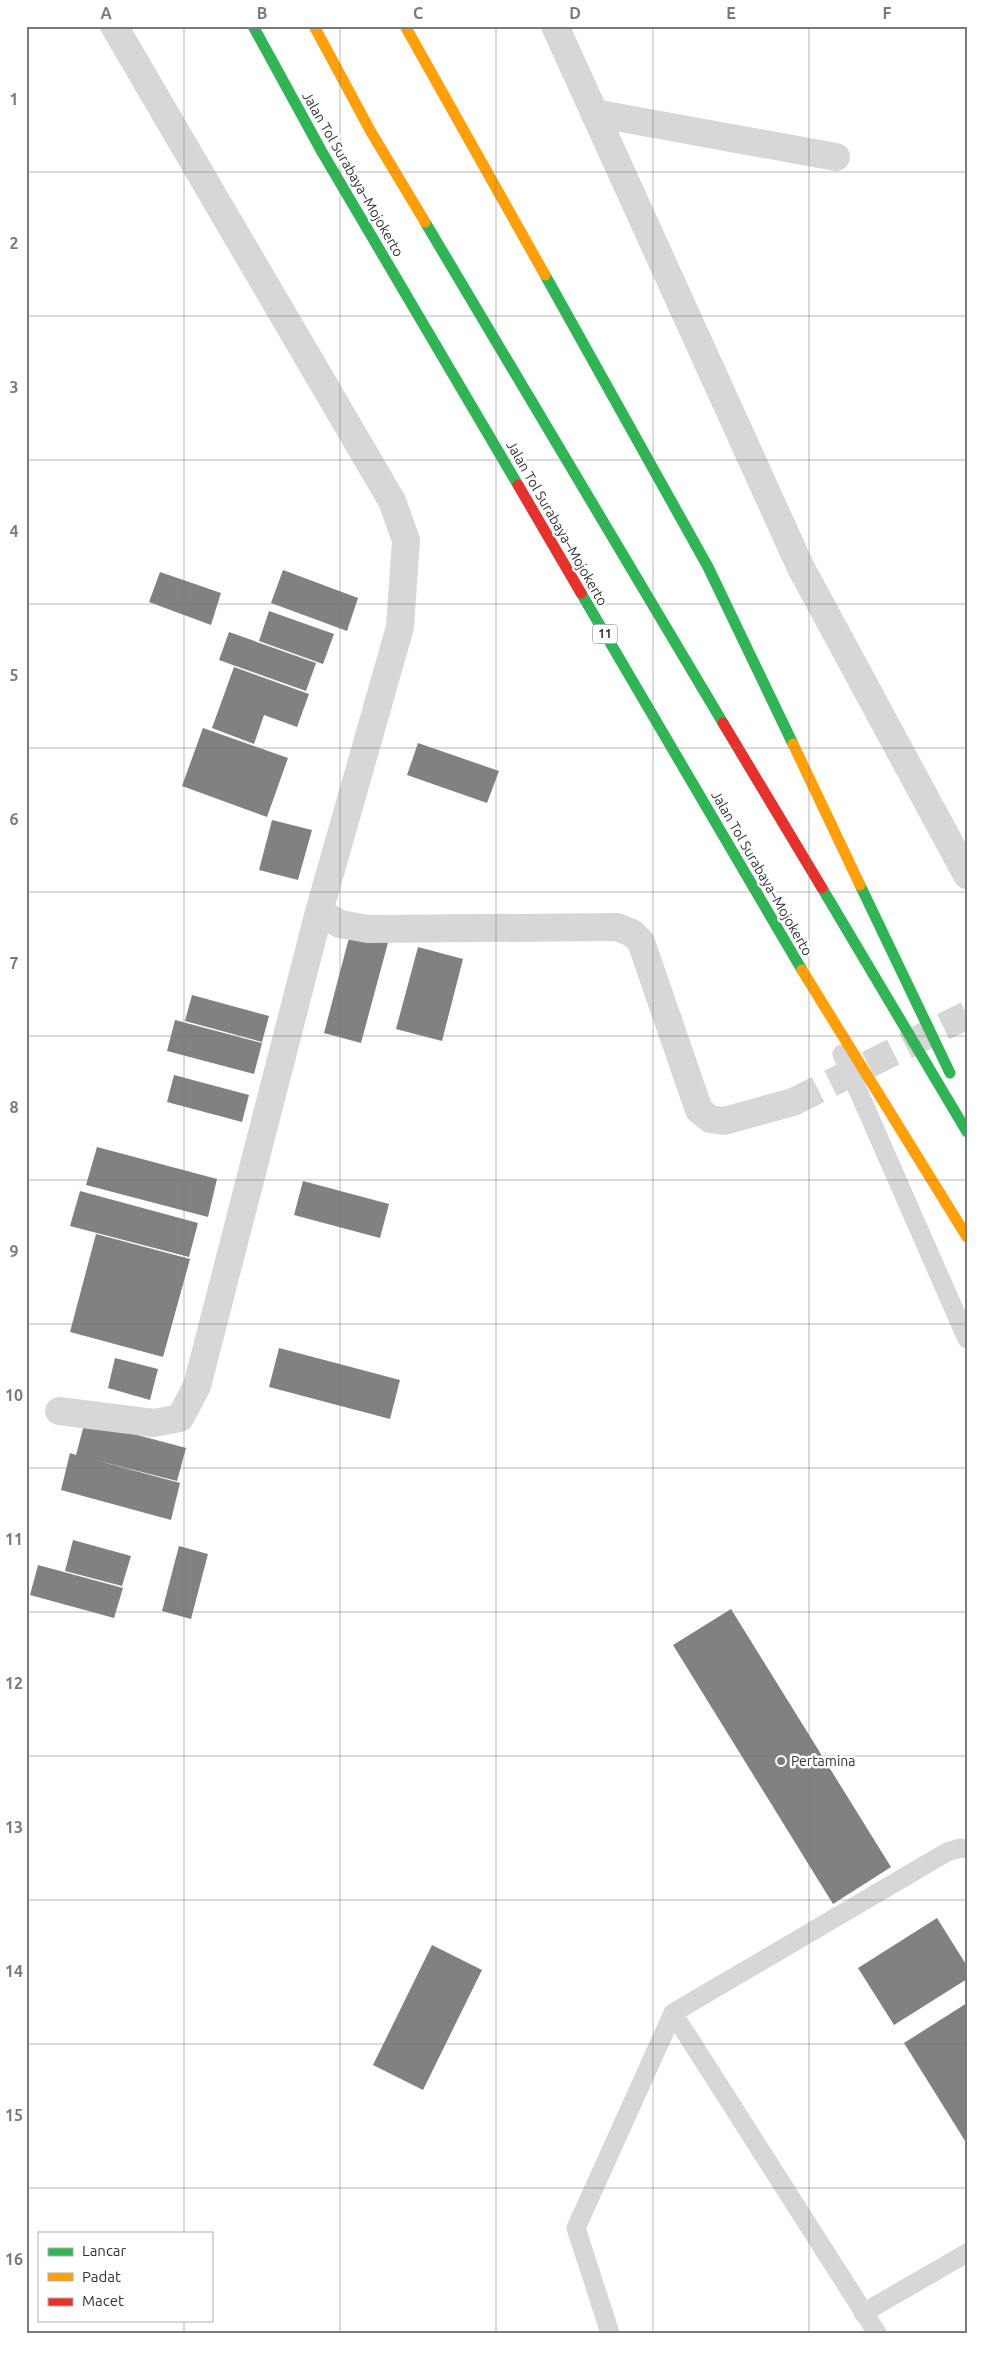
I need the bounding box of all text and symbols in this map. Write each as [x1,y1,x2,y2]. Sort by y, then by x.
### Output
text: A [100,4,112,22]
text: B [257,4,267,22]
text: C [413,4,423,22]
text: D [569,4,581,22]
text: E [726,4,736,22]
text: F [883,4,892,22]
street label: Jalan Tol Surabaya–Mojokerto [299,89,407,259]
text: 1 [9,90,19,108]
text: 2 [9,234,19,252]
text: 3 [9,378,19,396]
street label: Jalan Tol Surabaya–Mojokerto [503,438,611,608]
text: 4 [9,522,19,540]
road number: 11 [592,624,618,644]
text: 5 [9,666,19,684]
street label: Jalan Tol Surabaya–Mojokerto [708,788,816,958]
text: 6 [9,810,19,828]
text: 7 [9,954,19,972]
text: 8 [9,1098,19,1116]
text: 9 [9,1242,19,1260]
text: 10 [5,1386,23,1404]
text: 11 [5,1530,23,1548]
text: 12 [5,1674,23,1692]
place label: Pertamina [791,1753,855,1769]
marker: Pertamina [775,1755,787,1767]
text: 13 [5,1818,23,1836]
text: 14 [5,1962,23,1980]
text: 15 [5,2106,23,2124]
legend [38,2232,212,2322]
text: Lancar [82,2242,127,2259]
text: 16 [5,2250,23,2268]
text: Padat [82,2268,121,2285]
text: Macet [82,2292,124,2309]

